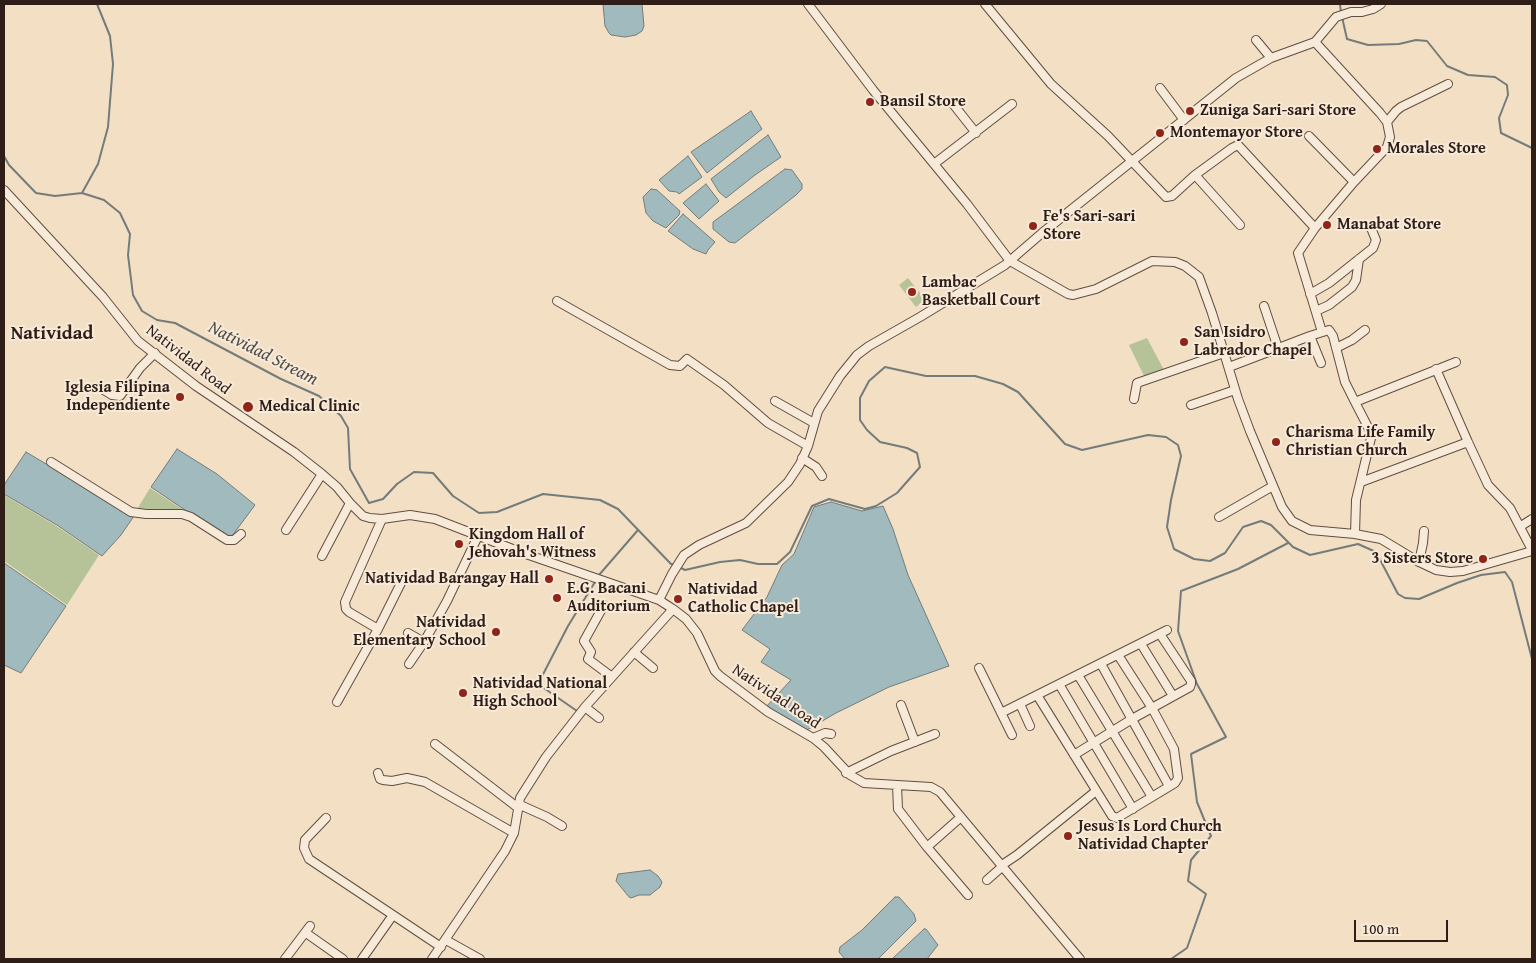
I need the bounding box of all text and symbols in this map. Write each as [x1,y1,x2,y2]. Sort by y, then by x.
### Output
place label: Bansil Store [880,92,966,112]
marker: Bansil Store [864,96,876,108]
place label: Zuniga Sari-sari Store [1200,101,1356,121]
marker: Zuniga Sari-sari Store [1184,105,1196,117]
place label: Montemayor Store [1170,123,1303,143]
marker: Montemayor Store [1154,127,1166,139]
place label: Morales Store [1387,139,1486,159]
marker: Morales Store [1371,143,1383,155]
place label: Fe's Sari-sari Store [1043,207,1135,245]
place label: Manabat Store [1337,215,1441,235]
marker: Manabat Store [1321,219,1333,231]
marker: Fe's Sari-sari Store [1027,220,1039,232]
place label: Lambac Basketball Court [922,273,1040,311]
marker: Lambac Basketball Court [906,286,918,298]
water label: Natividad Stream [204,317,322,391]
street label: Natividad Road [142,321,234,399]
district label: Natividad [11,323,93,345]
place label: San Isidro Labrador Chapel [1194,323,1312,361]
marker: San Isidro Labrador Chapel [1178,336,1190,348]
place label: Iglesia Filipina Independiente [65,378,170,416]
marker: Iglesia Filipina Independiente [174,391,186,403]
place label: Medical Clinic [259,397,360,417]
marker: Medical Clinic [241,400,255,414]
place label: Charisma Life Family Christian Church [1286,423,1435,461]
marker: Charisma Life Family Christian Church [1270,436,1282,448]
place label: Kingdom Hall of Jehovah's Witness [469,525,596,563]
marker: Kingdom Hall of Jehovah's Witness [453,538,465,550]
place label: 3 Sisters Store [1371,549,1473,569]
marker: 3 Sisters Store [1477,553,1489,565]
place label: Natividad Barangay Hall [365,569,539,589]
marker: Natividad Barangay Hall [543,573,555,585]
place label: E.G. Bacani Auditorium [567,579,650,617]
place label: Natividad Catholic Chapel [688,580,799,618]
marker: E.G. Bacani Auditorium [551,592,563,604]
marker: Natividad Catholic Chapel [672,593,684,605]
place label: Natividad Elementary School [353,613,486,651]
marker: Natividad Elementary School [490,626,502,638]
street label: Natividad Road [728,660,824,734]
place label: Natividad National High School [473,674,607,712]
marker: Natividad National High School [457,687,469,699]
place label: Jesus Is Lord Church Natividad Chapter [1078,817,1222,855]
marker: Jesus Is Lord Church Natividad Chapter [1062,830,1074,842]
scale bar [1356,910,1450,942]
text: 100 m [1362,918,1399,939]

